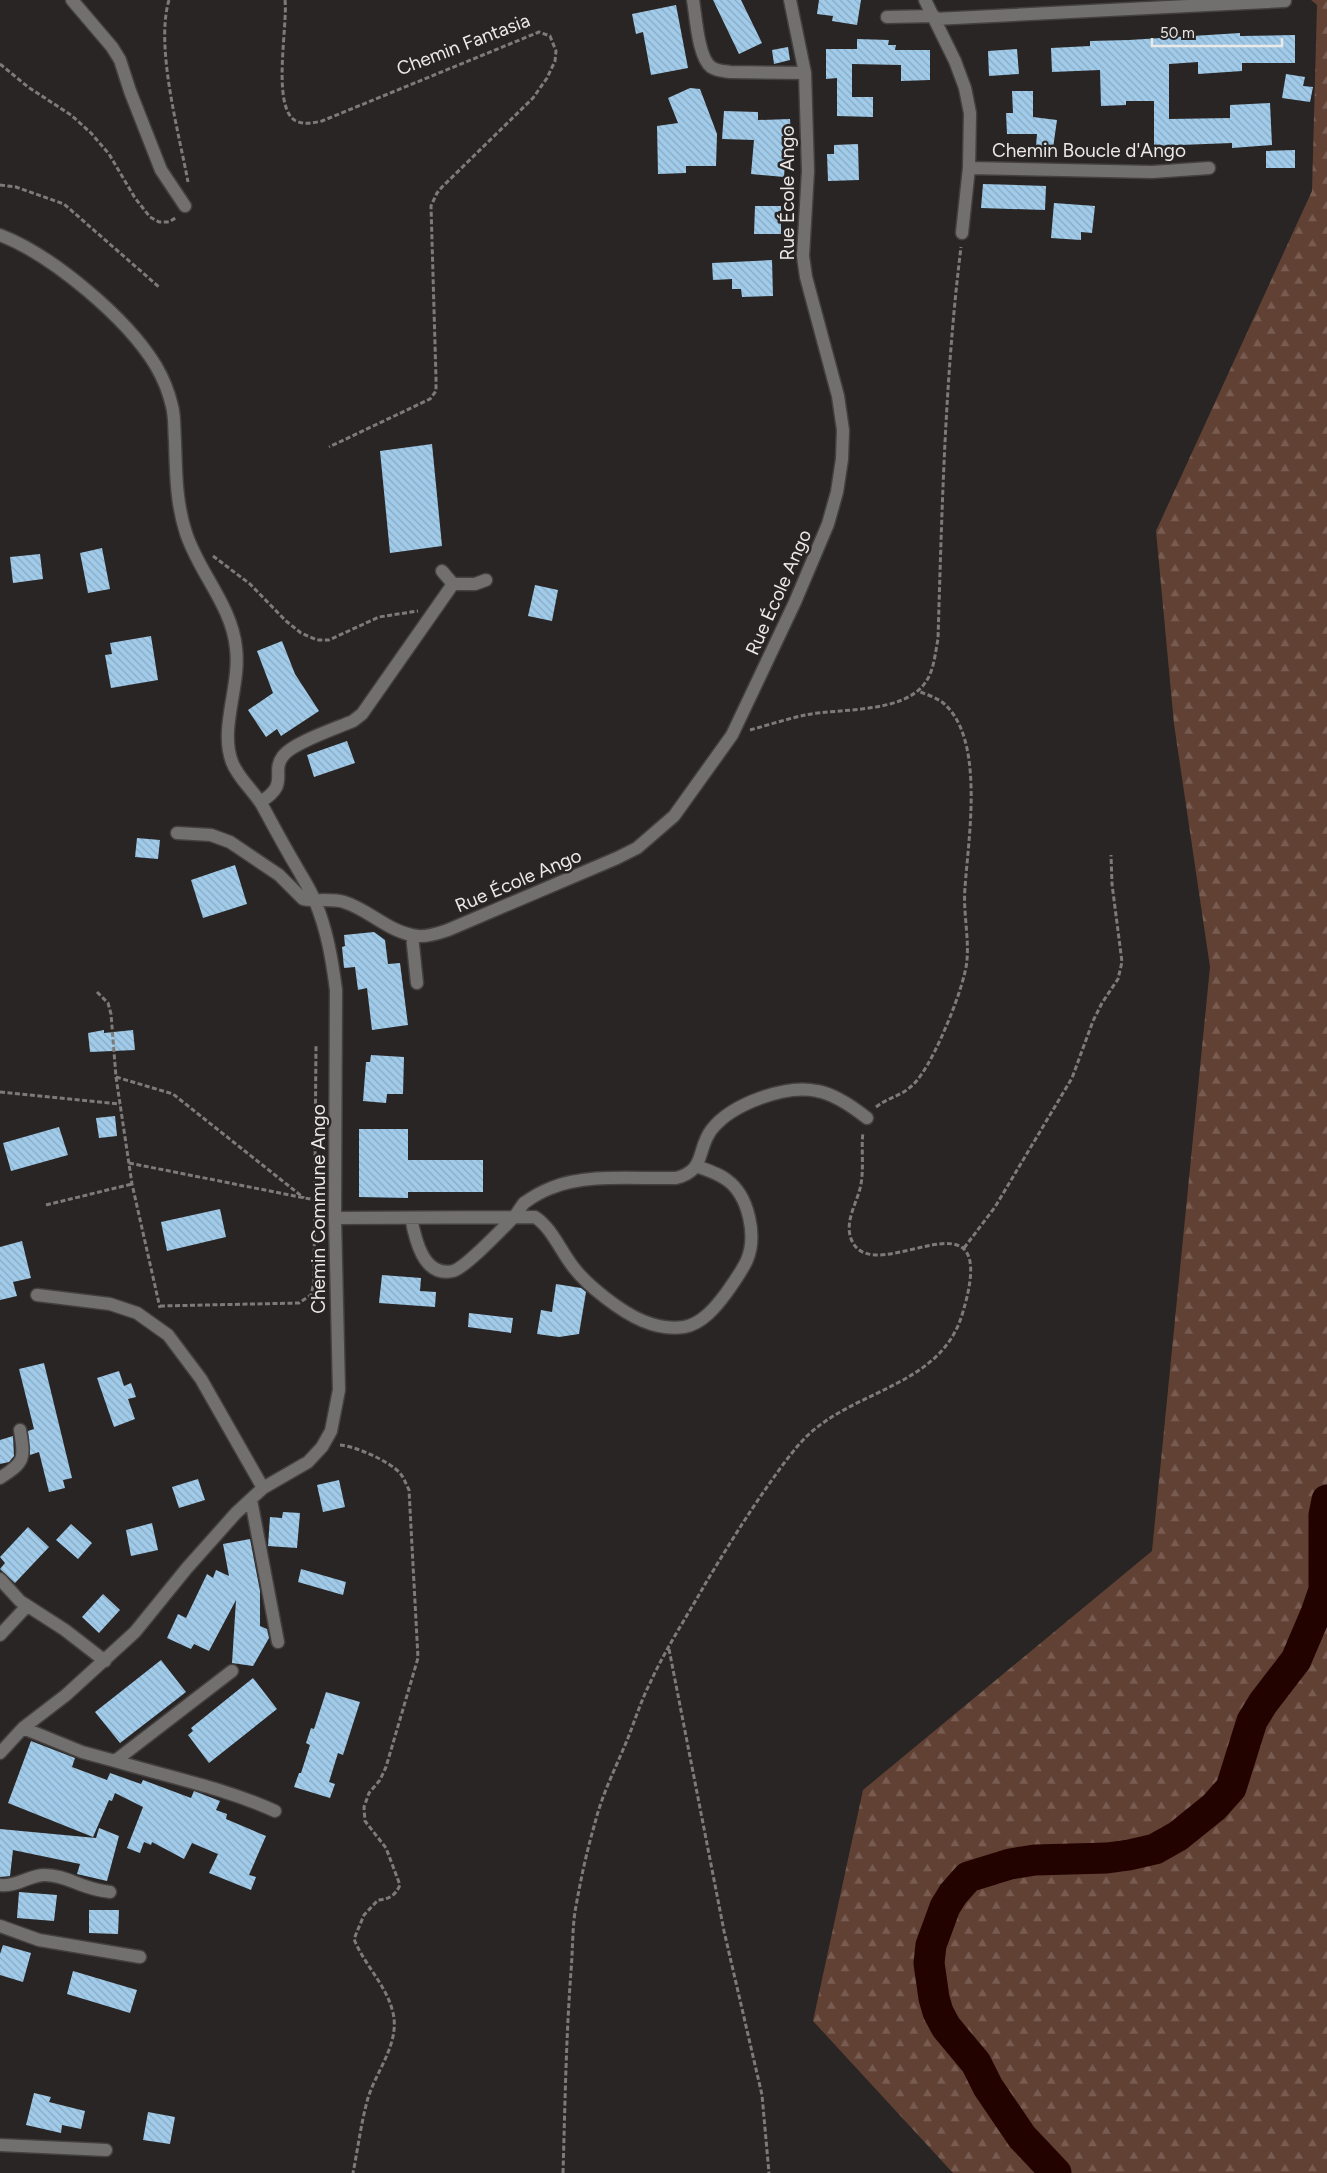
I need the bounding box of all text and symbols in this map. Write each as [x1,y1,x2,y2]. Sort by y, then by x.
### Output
street label: Chemin Fantasia [393,8,533,80]
scale bar [1152,15,1282,47]
text: 50 m [1160,24,1195,42]
street label: Rue École Ango [776,126,799,261]
street label: Chemin Boucle d'Ango [992,139,1186,162]
street label: Rue École Ango [740,526,816,659]
street label: Rue École Ango [452,844,585,917]
street label: Chemin Commune Ango [307,1104,330,1314]

